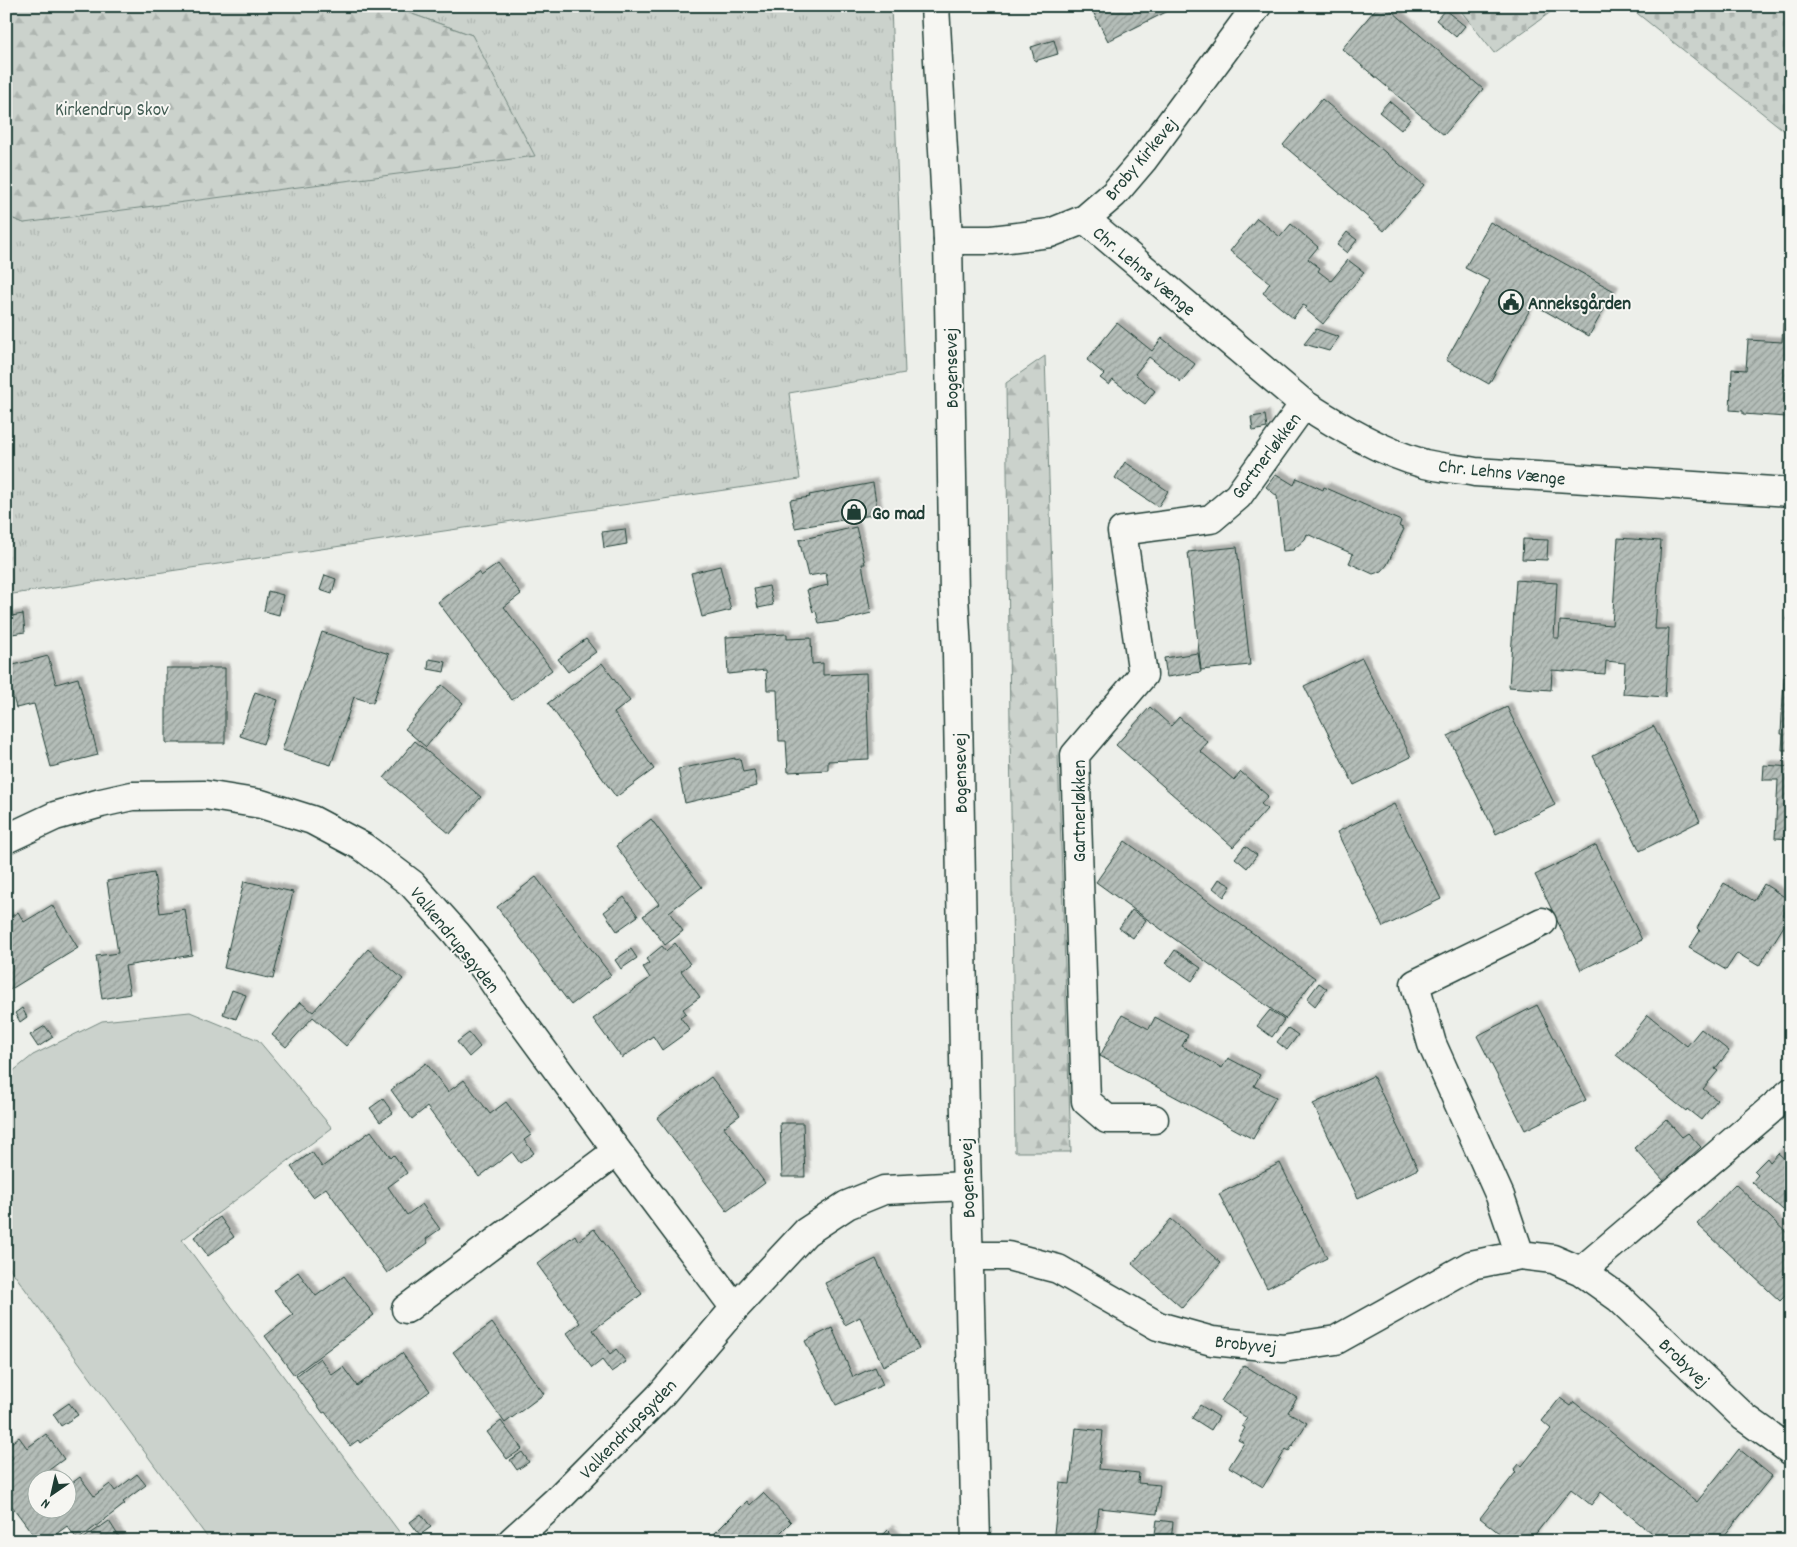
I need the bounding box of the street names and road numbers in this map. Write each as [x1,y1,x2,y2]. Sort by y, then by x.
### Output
street label: Broby Kirkevej [1100,113,1186,208]
street label: Chr. Lehns Vænge [1085,221,1200,324]
street label: Bogensevej [939,327,968,408]
street label: Gartnerløkken [1226,408,1309,506]
street label: Chr. Lehns Vænge [1437,454,1566,495]
street label: Bogensevej [948,732,977,813]
street label: Gartnerløkken [1068,760,1095,862]
street label: Valkendrupsgyden [402,882,505,1000]
street label: Bogensevej [955,1137,984,1219]
street label: Brobyvej [1214,1330,1278,1363]
street label: Brobyvej [1651,1333,1714,1396]
street label: Valkendrupsgyden [574,1374,685,1487]

